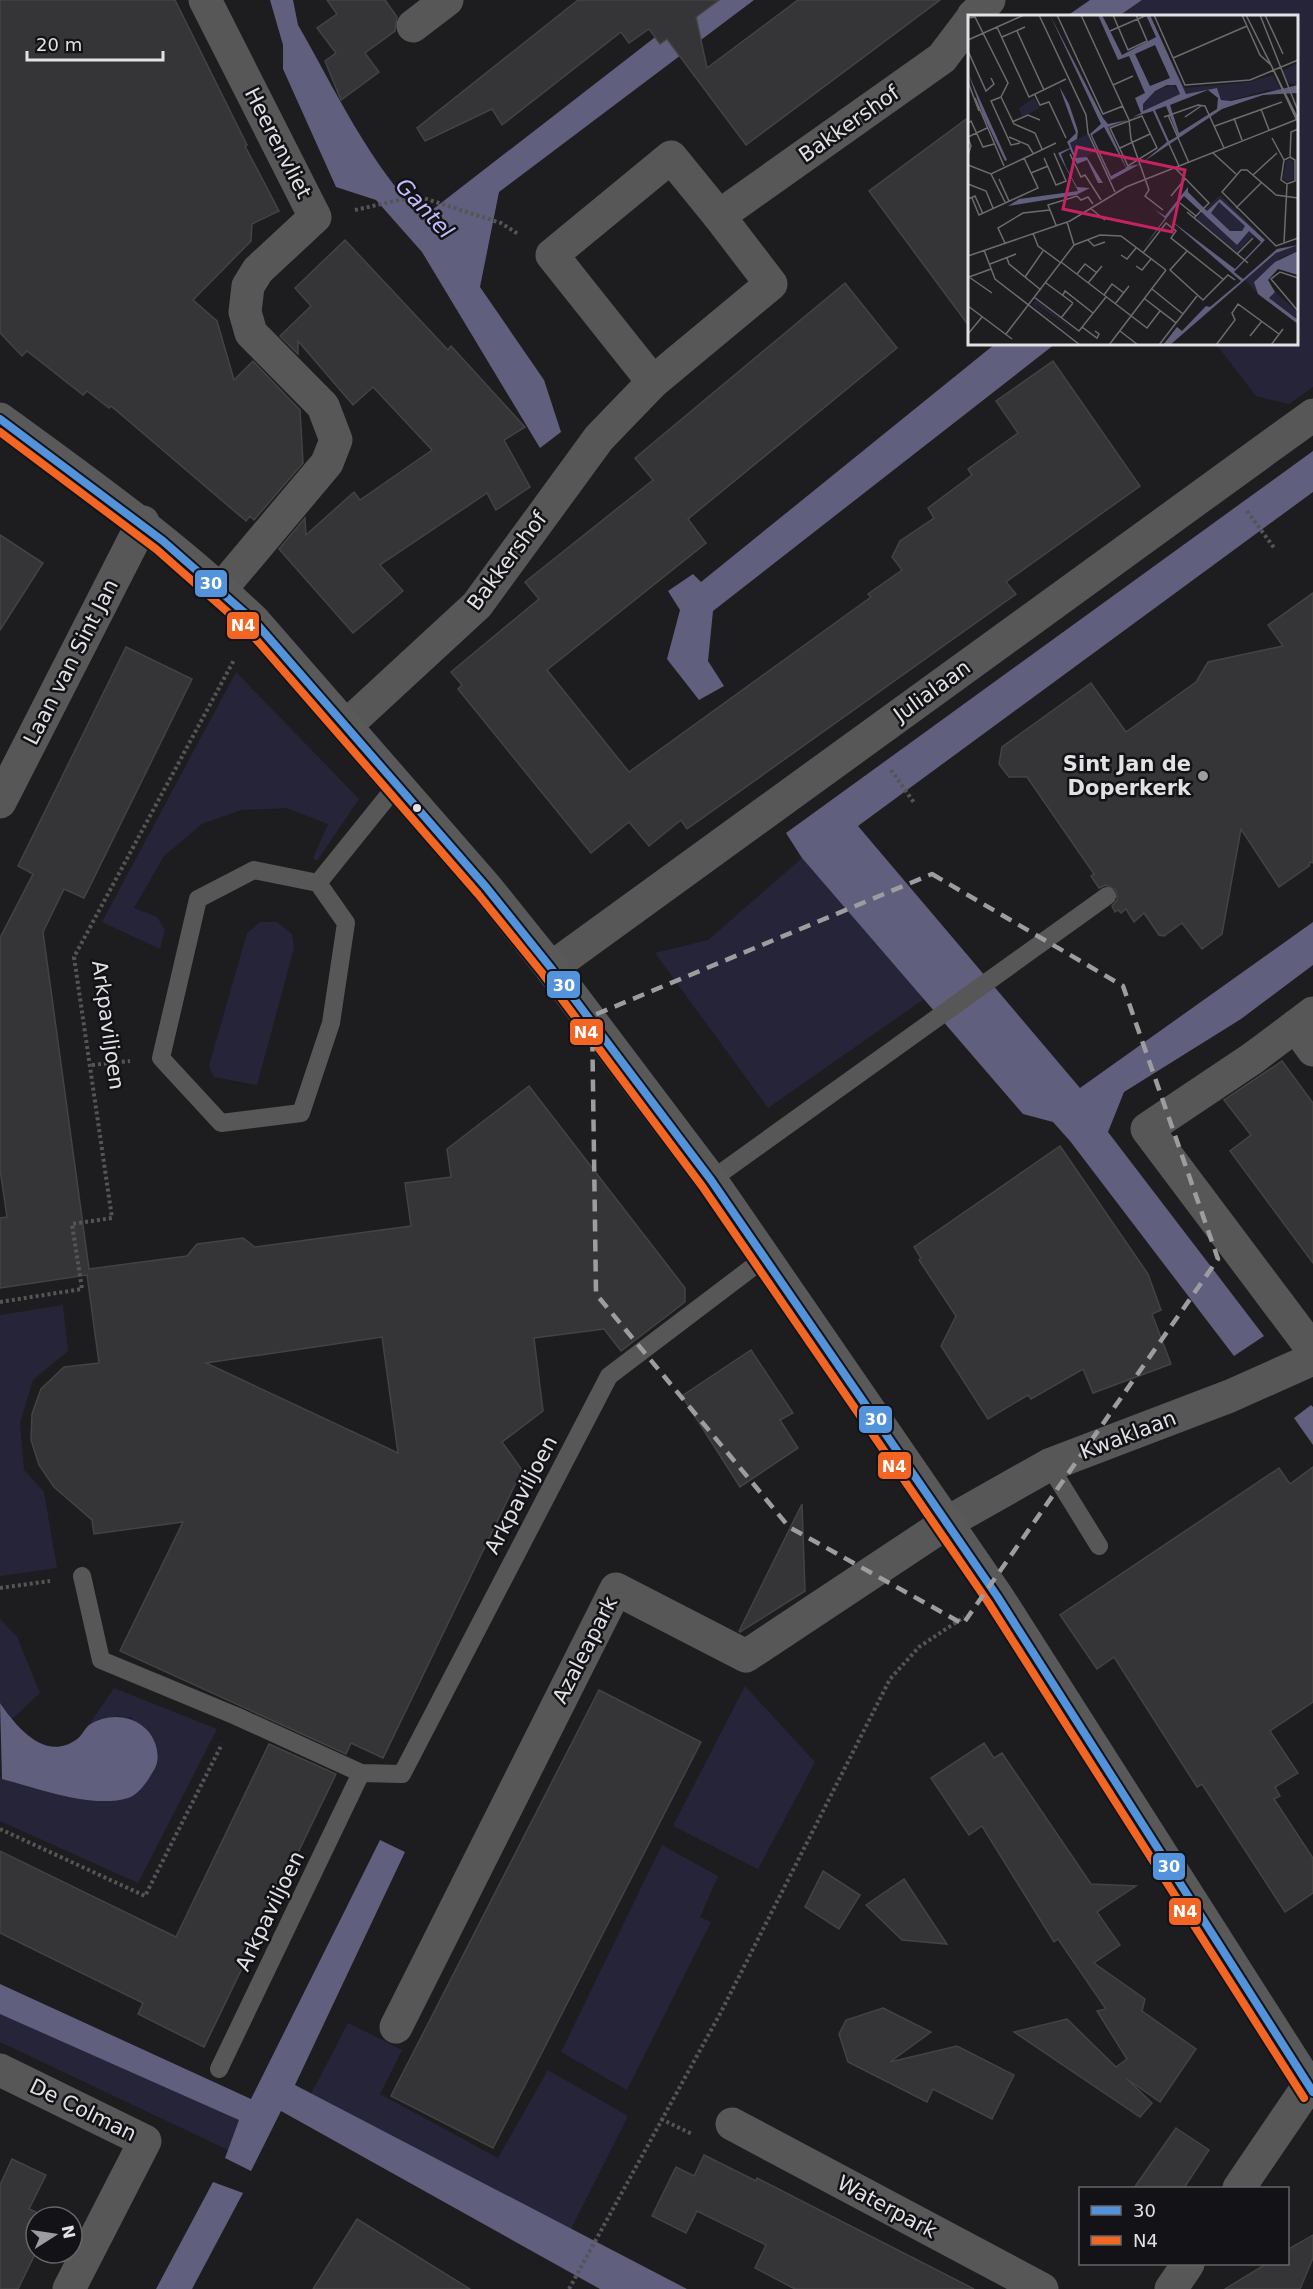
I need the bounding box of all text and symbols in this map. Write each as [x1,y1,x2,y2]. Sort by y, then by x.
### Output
inset map [968,15,1298,345]
scale bar [27,24,164,62]
text: 20 m [36,34,82,55]
street label: Bakkershof [794,80,904,167]
street label: Heerenvliet [240,84,316,202]
water label: Gantel [391,173,459,243]
street label: Bakkershof [462,507,552,615]
line badge: 30 [194,569,228,598]
text: 30 [200,574,222,593]
street label: Laan van Sint Jan [19,575,123,749]
line badge: N4 [226,611,260,640]
text: N4 [231,616,255,635]
street label: Julialaan [887,655,975,728]
place label: Sint Jan de Doperkerk [1063,752,1192,800]
marker: Sint Jan de Doperkerk [1196,769,1210,783]
unlabelled marker [411,802,423,814]
street label: Arkpaviljoen [87,959,129,1091]
line badge: 30 [546,970,581,999]
text: 30 [553,976,575,995]
line badge: N4 [569,1018,604,1046]
text: N4 [574,1023,598,1042]
line badge: 30 [858,1405,893,1434]
street label: Kwaklaan [1077,1406,1179,1464]
text: 30 [865,1410,887,1429]
street label: Arkpaviljoen [480,1432,562,1558]
line badge: N4 [877,1451,912,1480]
text: N4 [882,1457,906,1476]
street label: Azaleapark [548,1592,623,1708]
street label: Arkpaviljoen [231,1847,309,1975]
line badge: 30 [1152,1852,1186,1881]
text: 30 [1158,1857,1180,1876]
line badge: N4 [1168,1897,1202,1926]
text: N4 [1173,1902,1197,1921]
street label: De Colman [26,2074,140,2146]
street label: Waterpark [833,2171,942,2244]
legend [1079,2187,1289,2265]
text: 30 [1133,2200,1156,2221]
north arrow [24,2205,84,2265]
text: N [57,2223,79,2241]
text: N4 [1133,2230,1158,2251]

